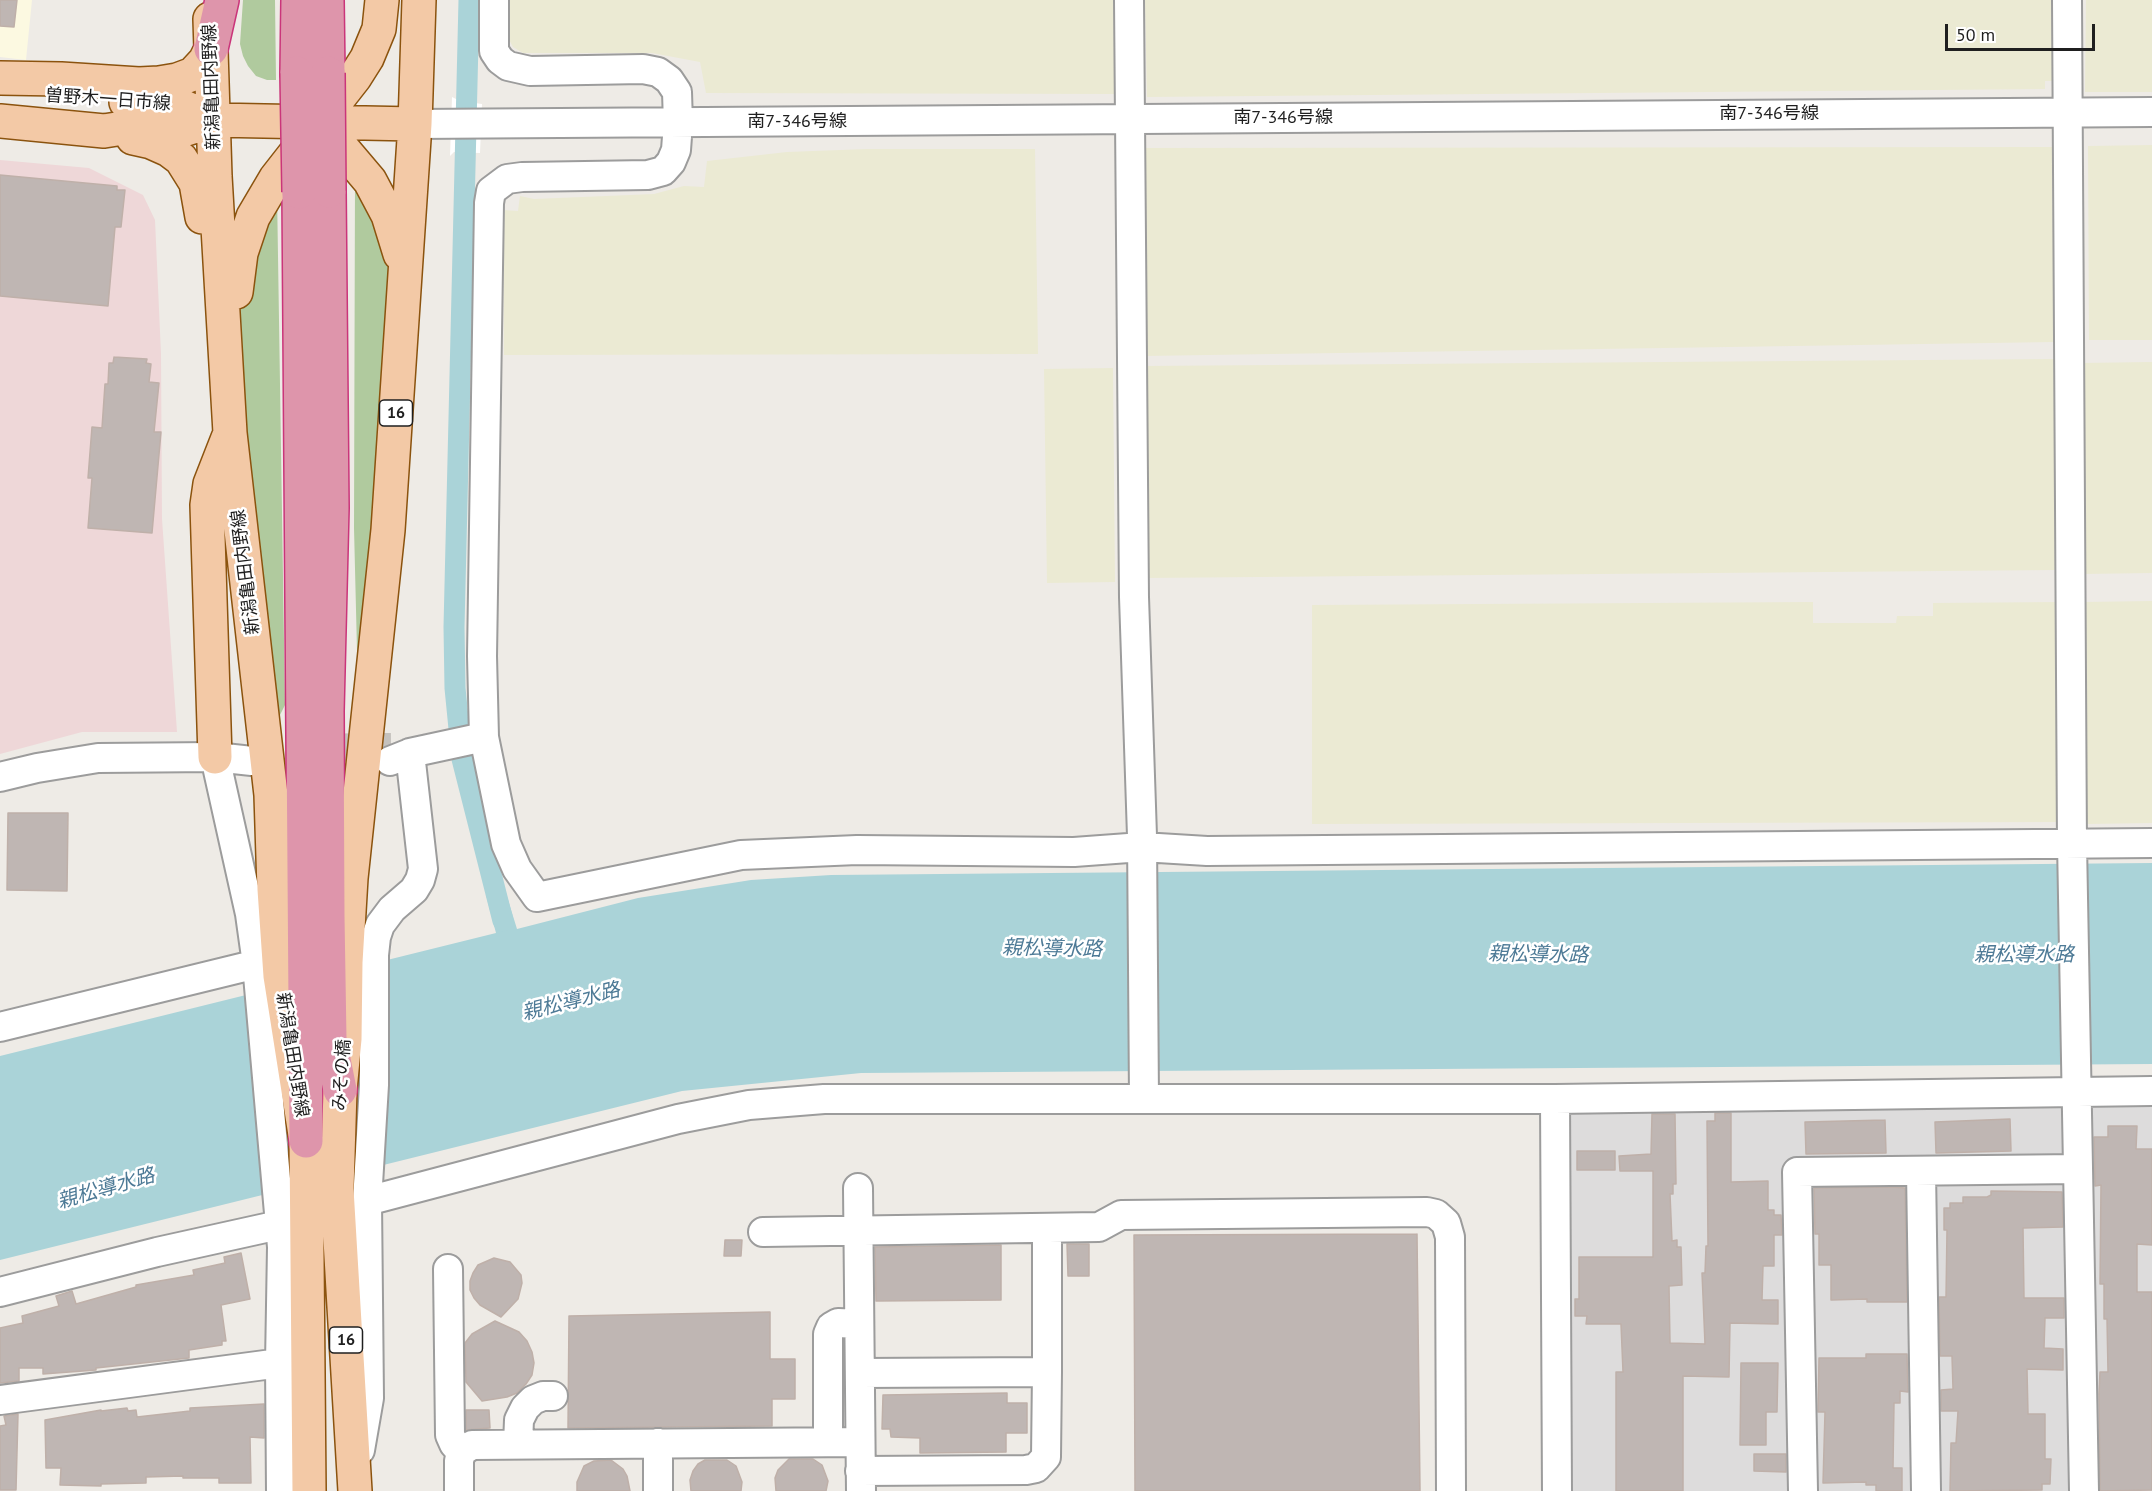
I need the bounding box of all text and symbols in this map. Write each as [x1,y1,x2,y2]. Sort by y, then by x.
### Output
scale bar [1948,12,2098,50]
text: 50 m [1956,23,1995,46]
street label: 新潟亀田内野線 [199,24,225,150]
street label: 曽野木一日市線 [44,85,172,115]
street label: 南7-346号線 [1719,103,1819,125]
street label: 南7-346号線 [1233,107,1333,129]
street label: 南7-346号線 [747,111,847,133]
road number: 16 [380,400,412,426]
street label: 新潟亀田内野線 [228,508,264,636]
water label: 親松導水路 [1002,936,1102,962]
water label: 親松導水路 [1488,942,1588,968]
water label: 親松導水路 [1974,943,2074,967]
water label: 親松導水路 [520,978,622,1026]
street label: 新潟亀田内野線 [271,991,313,1119]
street label: みその橋 [329,1038,355,1112]
water label: 親松導水路 [55,1164,157,1214]
road number: 16 [330,1327,362,1353]

